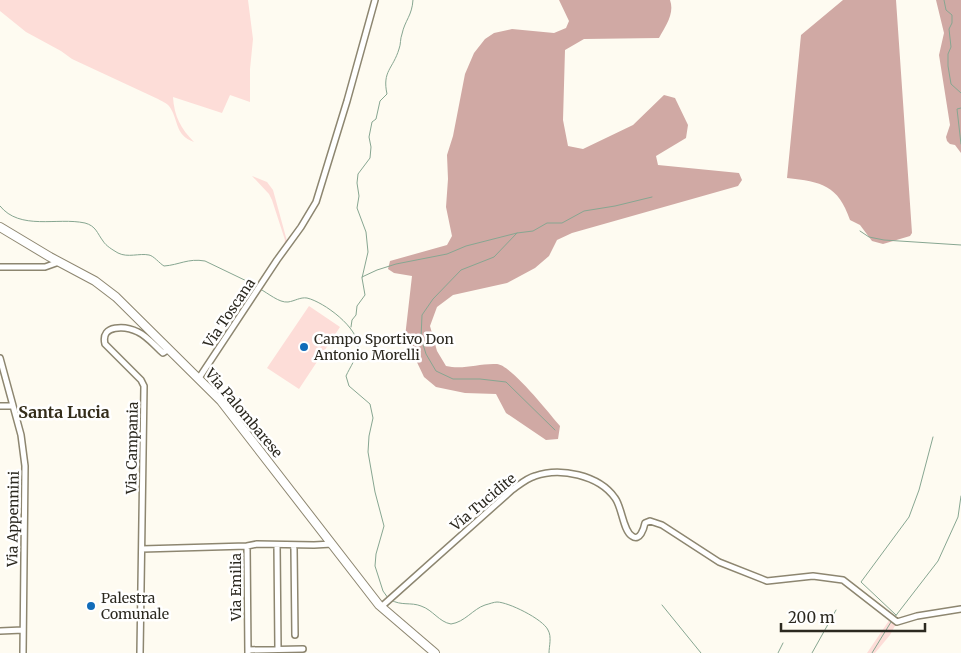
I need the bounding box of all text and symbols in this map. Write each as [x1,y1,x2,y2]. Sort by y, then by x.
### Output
street label: Via Toscana [199,274,259,352]
place label: Campo Sportivo Don Antonio Morelli [313,330,454,364]
marker: Campo Sportivo Don Antonio Morelli [298,341,310,353]
street label: Via Palombarese [201,364,287,461]
street label: Via Campania [122,401,142,495]
district label: Santa Lucia [18,402,110,422]
street label: Via Tucidite [446,469,519,535]
street label: Via Appennini [3,470,23,568]
street label: Via Emilia [227,552,245,622]
place label: Palestra Comunale [101,589,169,623]
marker: Palestra Comunale [85,600,97,612]
scale bar [781,600,925,632]
text: 200 m [788,608,835,627]

